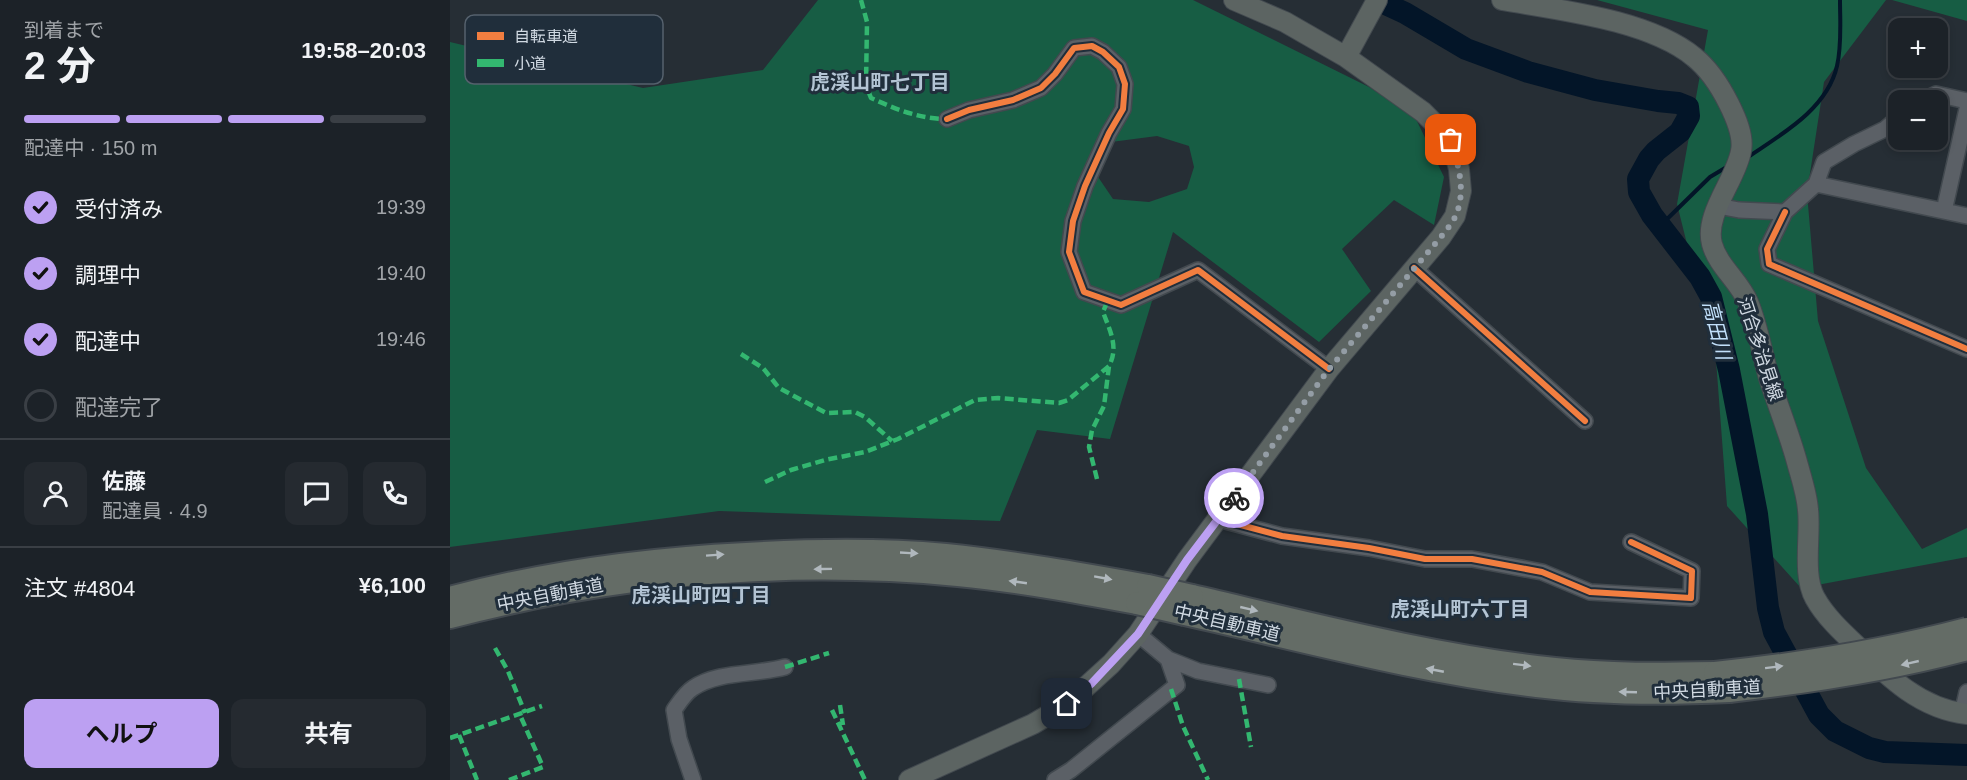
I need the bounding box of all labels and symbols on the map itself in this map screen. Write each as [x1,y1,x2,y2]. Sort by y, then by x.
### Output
legend [465,15,663,84]
text: 自転車道 [514,28,578,45]
text: 小道 [514,55,546,72]
district label: 虎渓山町七丁目 [810,71,950,93]
pin [1425,114,1476,165]
street label: 河合多治見線 [1734,295,1786,403]
water label: 高田川 [1699,298,1735,364]
courier [1204,468,1264,528]
one-way arrow [900,548,919,558]
one-way arrow [705,551,724,560]
one-way arrow [814,564,833,574]
one-way arrow [1093,574,1112,583]
street label: 中央自動車道 [495,575,605,615]
one-way arrow [1008,578,1027,587]
district label: 虎渓山町四丁目 [631,584,771,606]
district label: 虎渓山町六丁目 [1390,598,1530,620]
street label: 中央自動車道 [1172,601,1282,645]
one-way arrow [1240,605,1258,615]
one-way arrow [1901,659,1920,669]
one-way arrow [1513,661,1532,670]
one-way arrow [1764,662,1783,672]
one-way arrow [1425,665,1444,674]
street label: 中央自動車道 [1653,677,1761,703]
pin [1041,678,1092,729]
one-way arrow [1619,688,1638,697]

